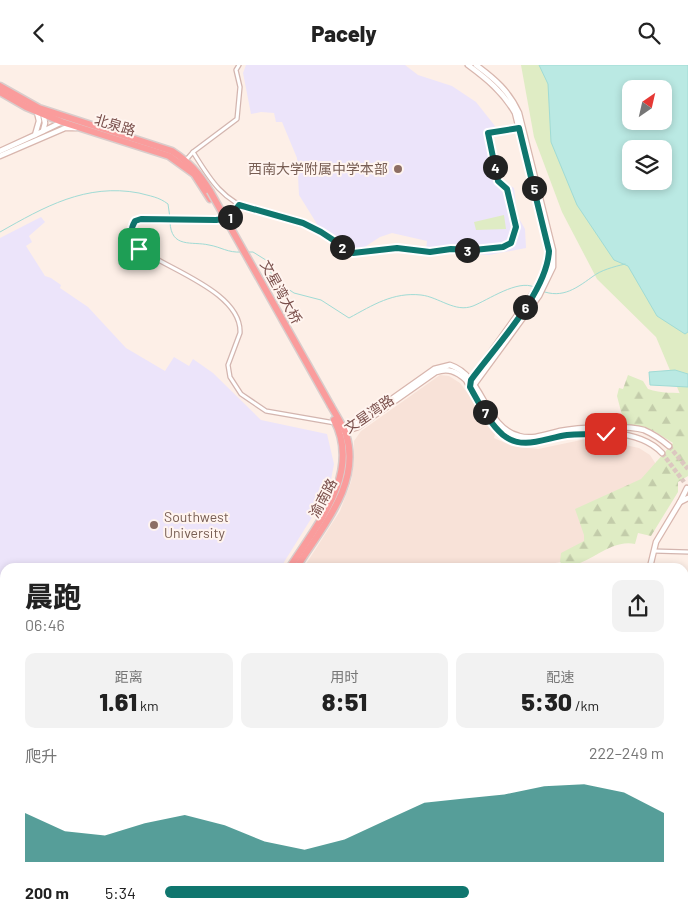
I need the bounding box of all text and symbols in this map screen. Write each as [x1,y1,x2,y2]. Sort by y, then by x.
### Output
icon: back [25,19,53,47]
icon: search [635,19,663,47]
text: Pacely [311,20,377,46]
north arrow [622,80,672,130]
map controls [622,80,672,190]
street label: 北泉路 [93,110,138,139]
button: layers [622,140,672,190]
pin: 4 [482,155,508,179]
text: 4 [491,159,500,176]
place label: 西南大学附属中学本部 [248,160,388,177]
marker: 西南大学附属中学本部 [392,163,404,175]
pin: 5 [522,175,546,201]
text: 5 [531,180,538,197]
pin: 1 [218,205,242,229]
text: 1 [228,209,233,226]
pin [118,228,160,270]
icon: arrive [125,235,153,263]
pin: 2 [330,235,354,259]
pin: 3 [454,237,480,263]
text: 2 [339,239,346,256]
text: 3 [464,242,471,259]
street label: 文星湾大桥 [257,257,306,326]
pin: 6 [512,295,538,319]
text: 6 [522,299,529,316]
street label: 文星湾路 [341,391,397,436]
pin: 7 [472,399,498,425]
text: 7 [482,404,489,421]
pin [585,413,627,455]
icon: check [592,420,620,448]
street label: 渝南路 [305,475,340,520]
place label: Southwest University [164,508,229,541]
marker: Southwest University [148,519,160,531]
text: 晨跑 [25,579,81,613]
button: share [612,580,664,632]
text: 06:46 [25,615,65,634]
text: 距离 [115,668,143,685]
text: 用时 [330,668,358,685]
text: 配速 [546,668,574,685]
text: 1.61 [99,686,137,716]
text: 8:51 [322,686,367,716]
text: 5:30 [521,686,572,716]
text: km [137,697,159,714]
text: /km [572,697,599,714]
text: 222–249 m [589,743,664,762]
text: 爬升 [25,746,57,765]
text: 200 m [25,883,69,902]
text: 5:34 [105,883,136,902]

